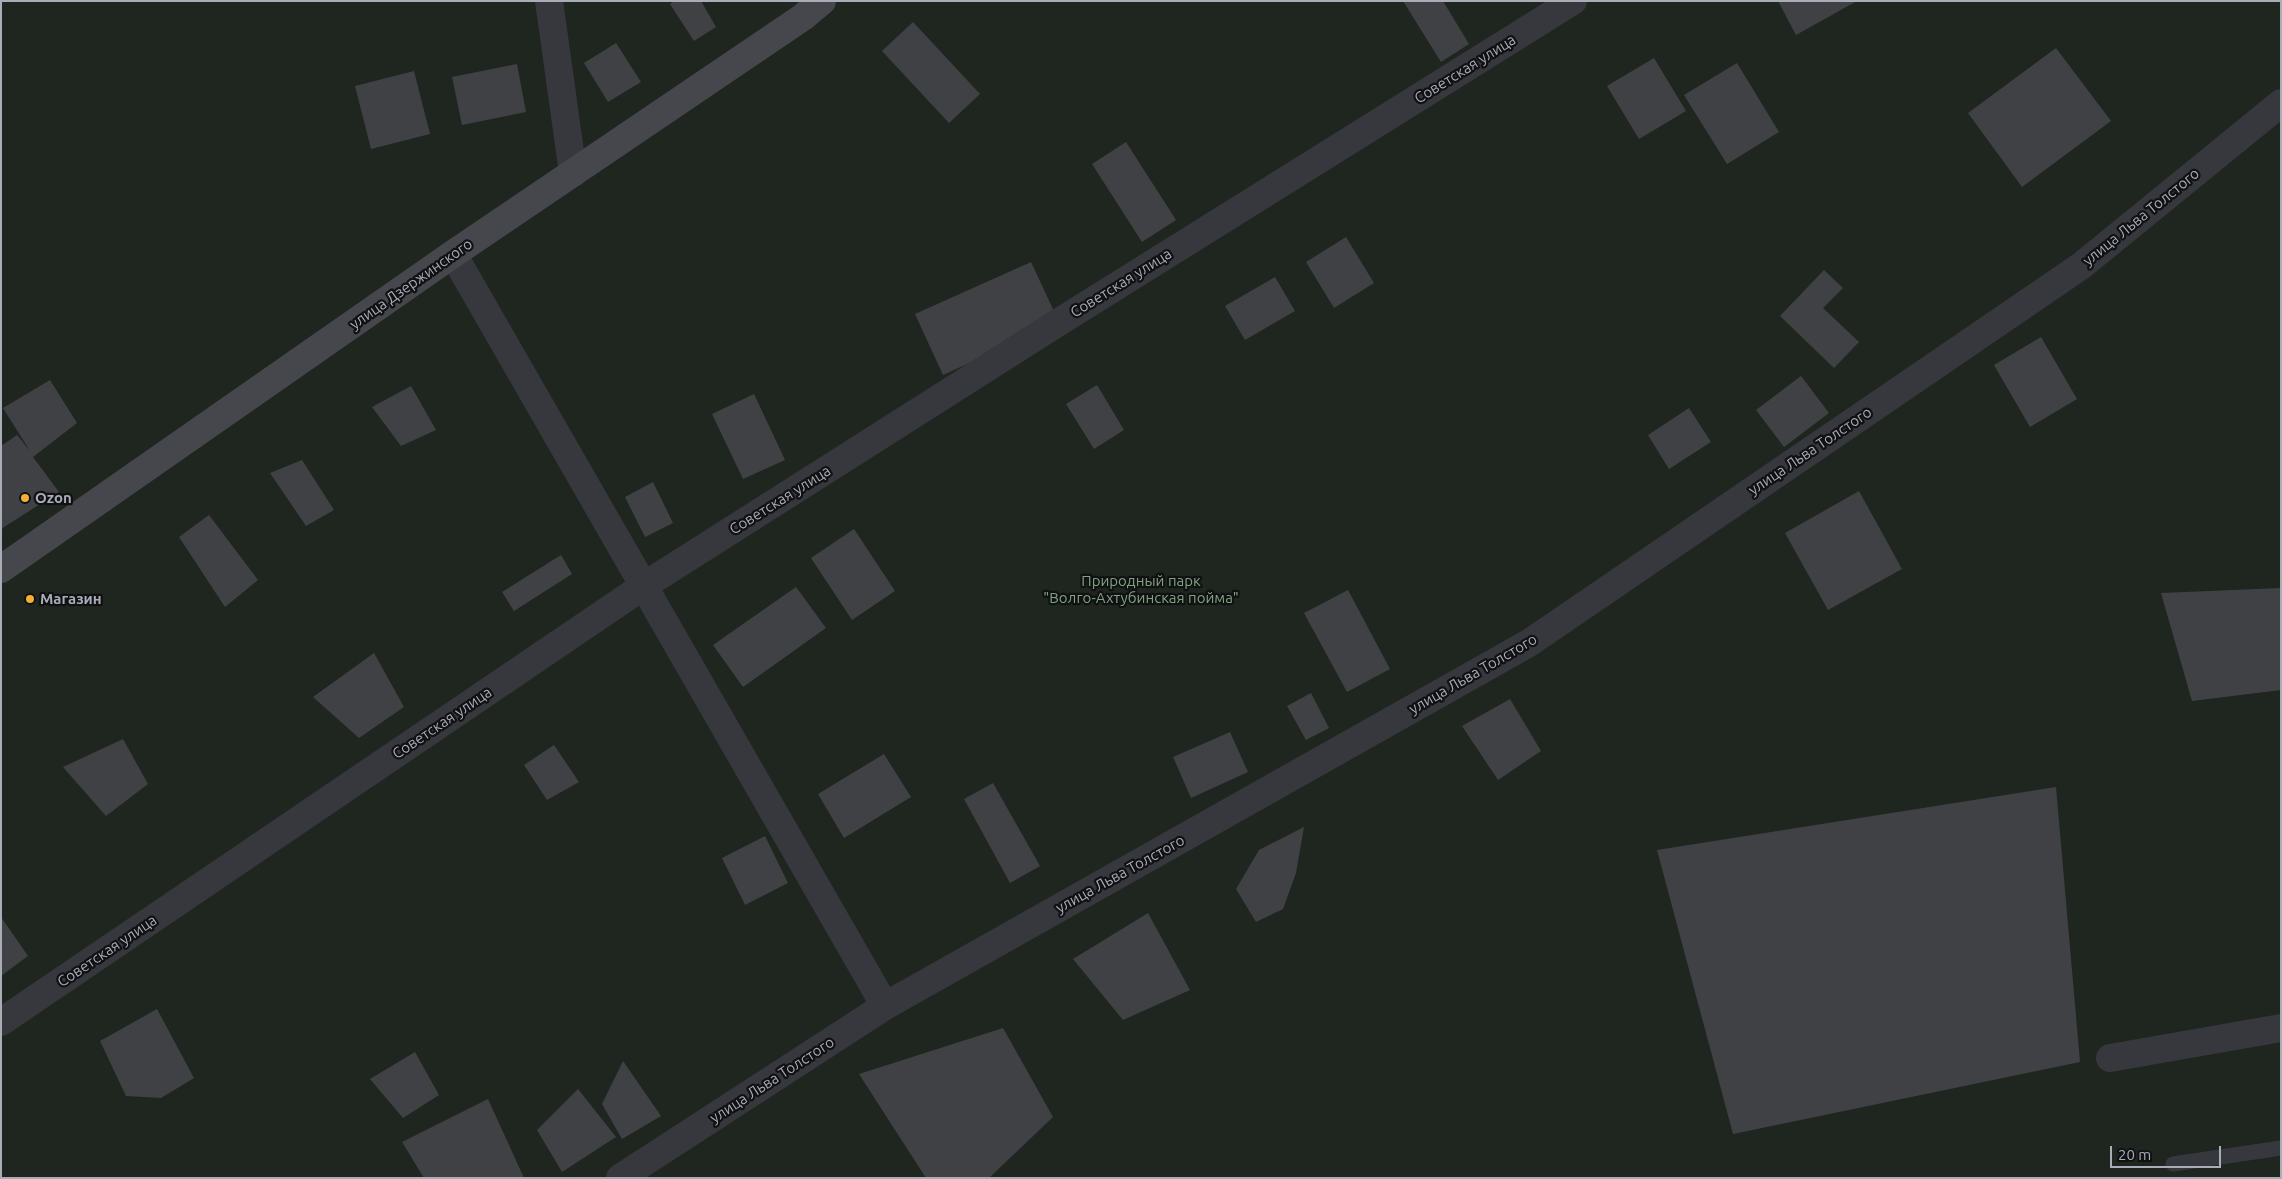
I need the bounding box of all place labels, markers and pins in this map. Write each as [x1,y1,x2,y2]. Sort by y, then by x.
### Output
place label: Ozon [35,489,72,507]
marker: Ozon [19,492,31,504]
place label: Магазин [40,590,102,608]
marker: Магазин [24,593,36,605]

